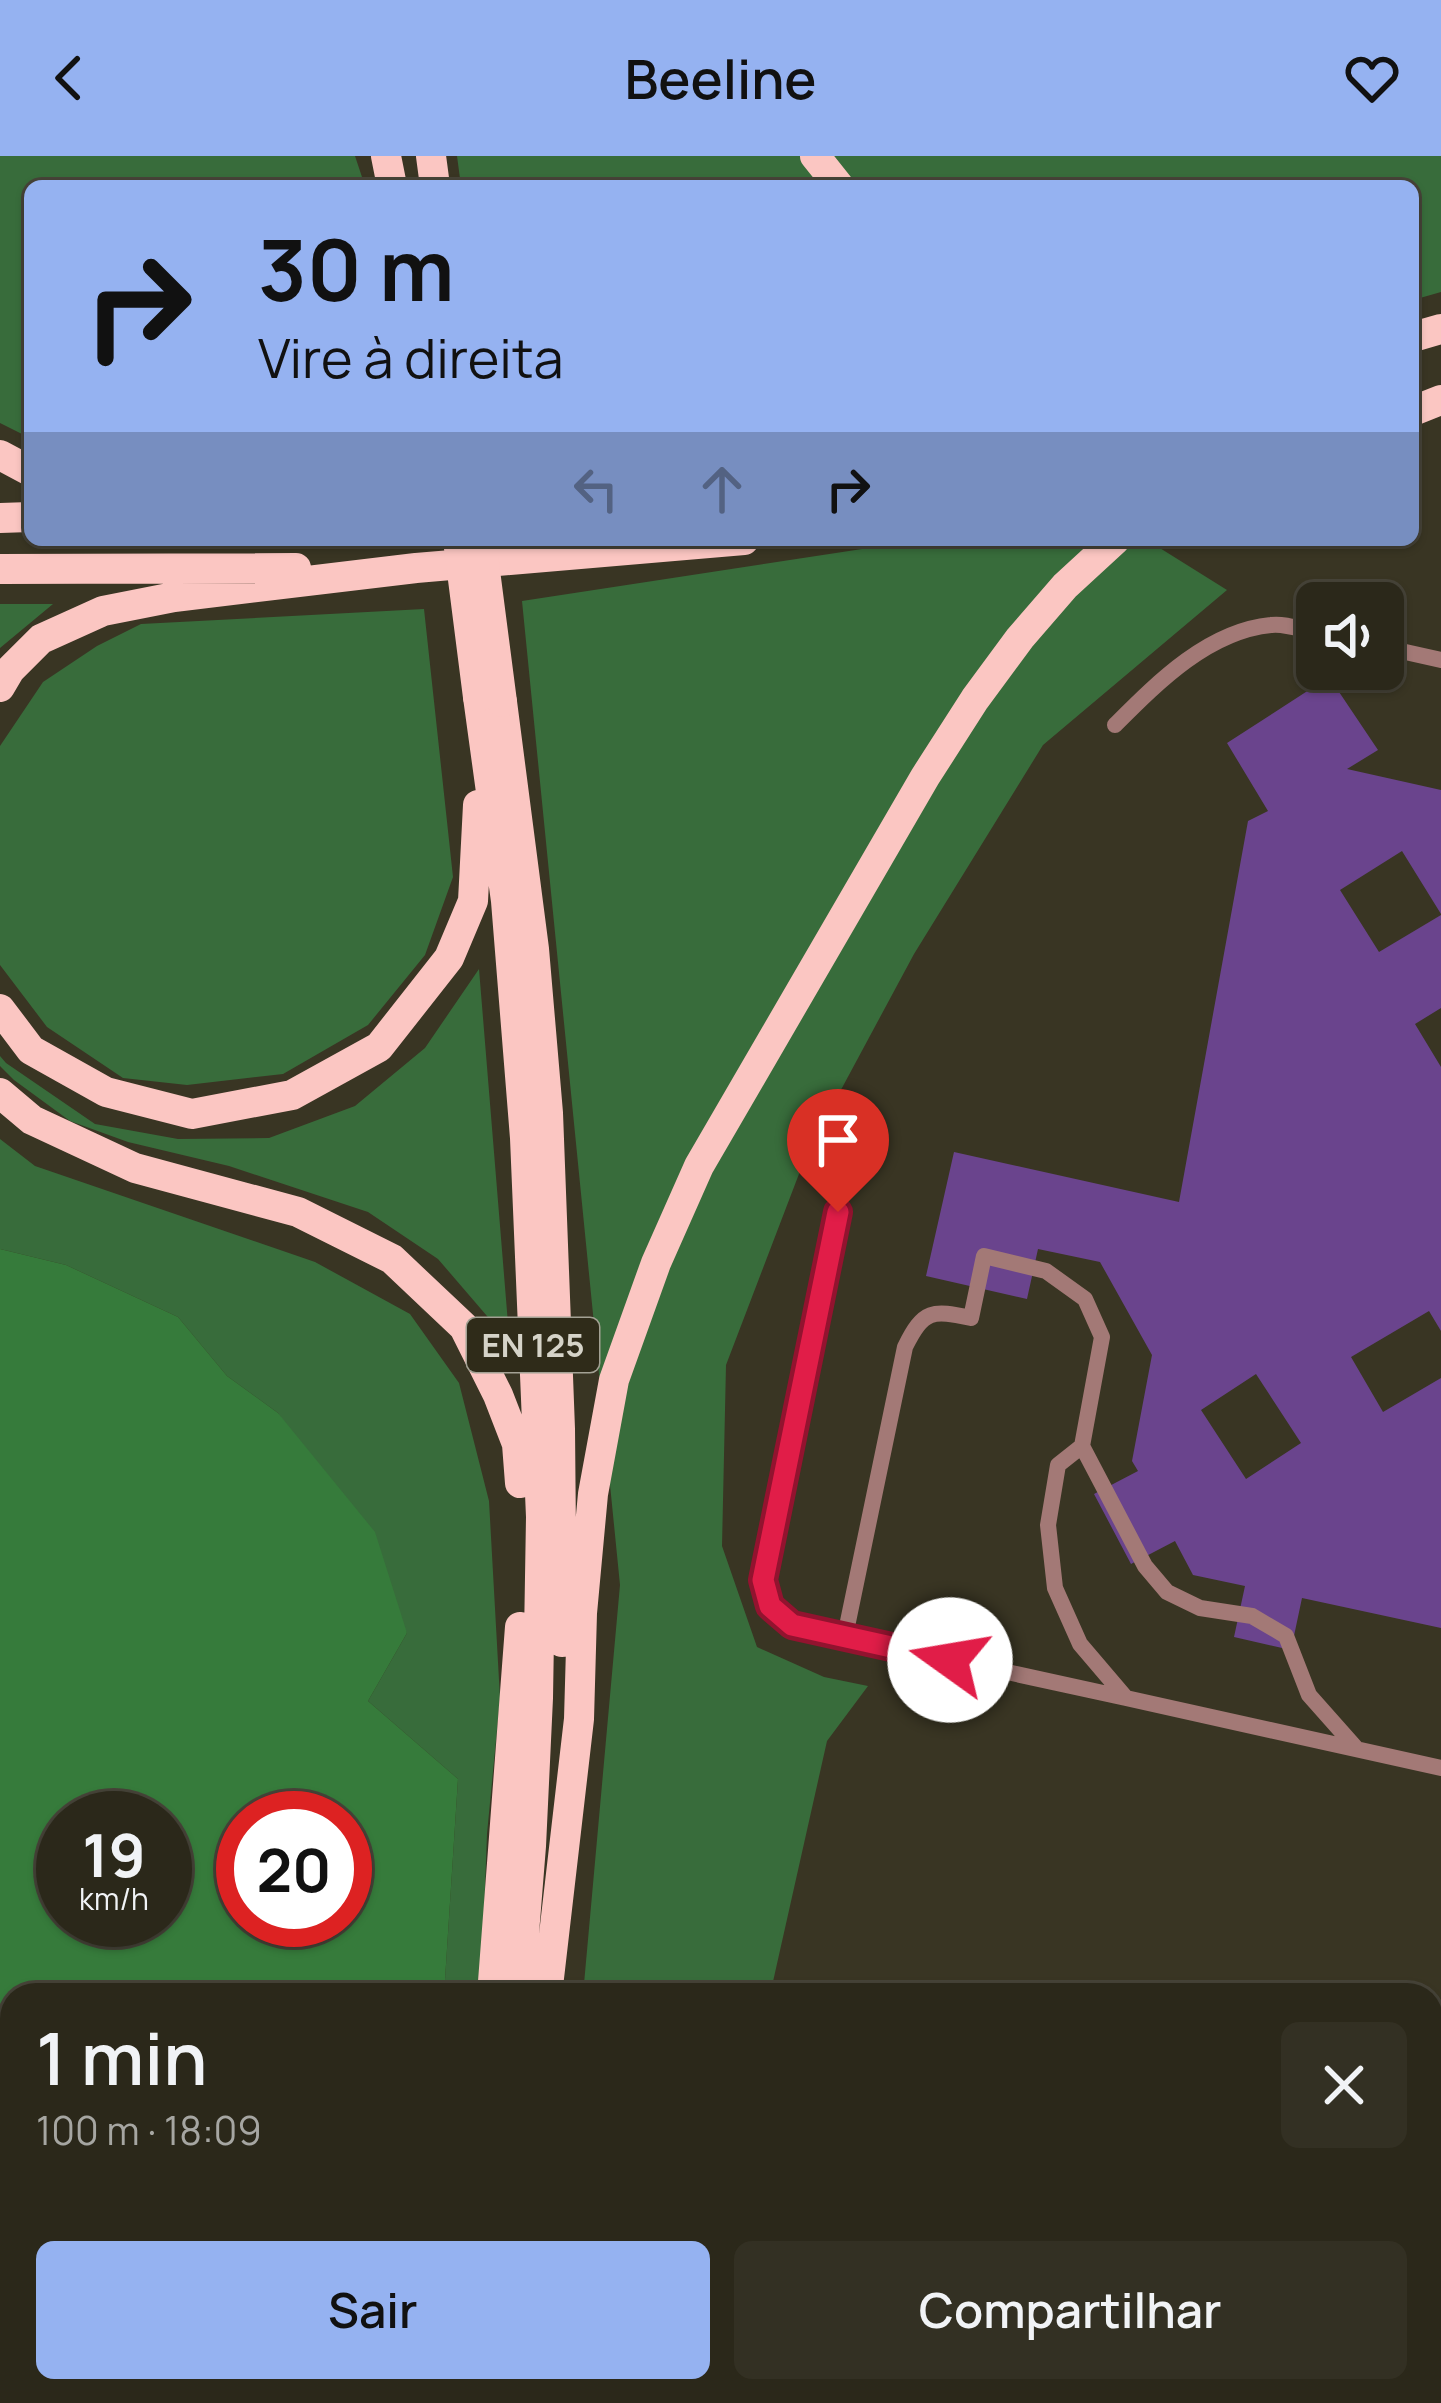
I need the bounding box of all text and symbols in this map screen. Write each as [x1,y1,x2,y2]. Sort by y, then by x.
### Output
text: Beeline [625,41,816,115]
icon: back [36,45,102,111]
icon: heart [1339,45,1405,111]
text: 30 m [258,211,454,326]
icon: right [60,228,216,384]
text: Vire à direita [258,320,564,394]
icon: left [563,456,629,522]
icon: ahead [689,456,755,522]
icon: right [815,456,881,522]
map controls [1296,582,1404,690]
button: sound [1296,582,1404,690]
pin [787,1089,889,1212]
icon: arrive [805,1107,871,1173]
road number: EN 125 [467,1318,599,1372]
position arrow [887,1597,1013,1723]
speed limit sign: 20 [216,1791,372,1947]
text: 19 [82,1813,146,1895]
text: km/h [79,1878,149,1919]
text: 1 min [36,2008,208,2107]
button: close [1281,2022,1407,2148]
text: 100 m · 18:09 [36,2103,262,2157]
button: Sair [36,2241,710,2379]
button: Compartilhar [734,2241,1407,2379]

